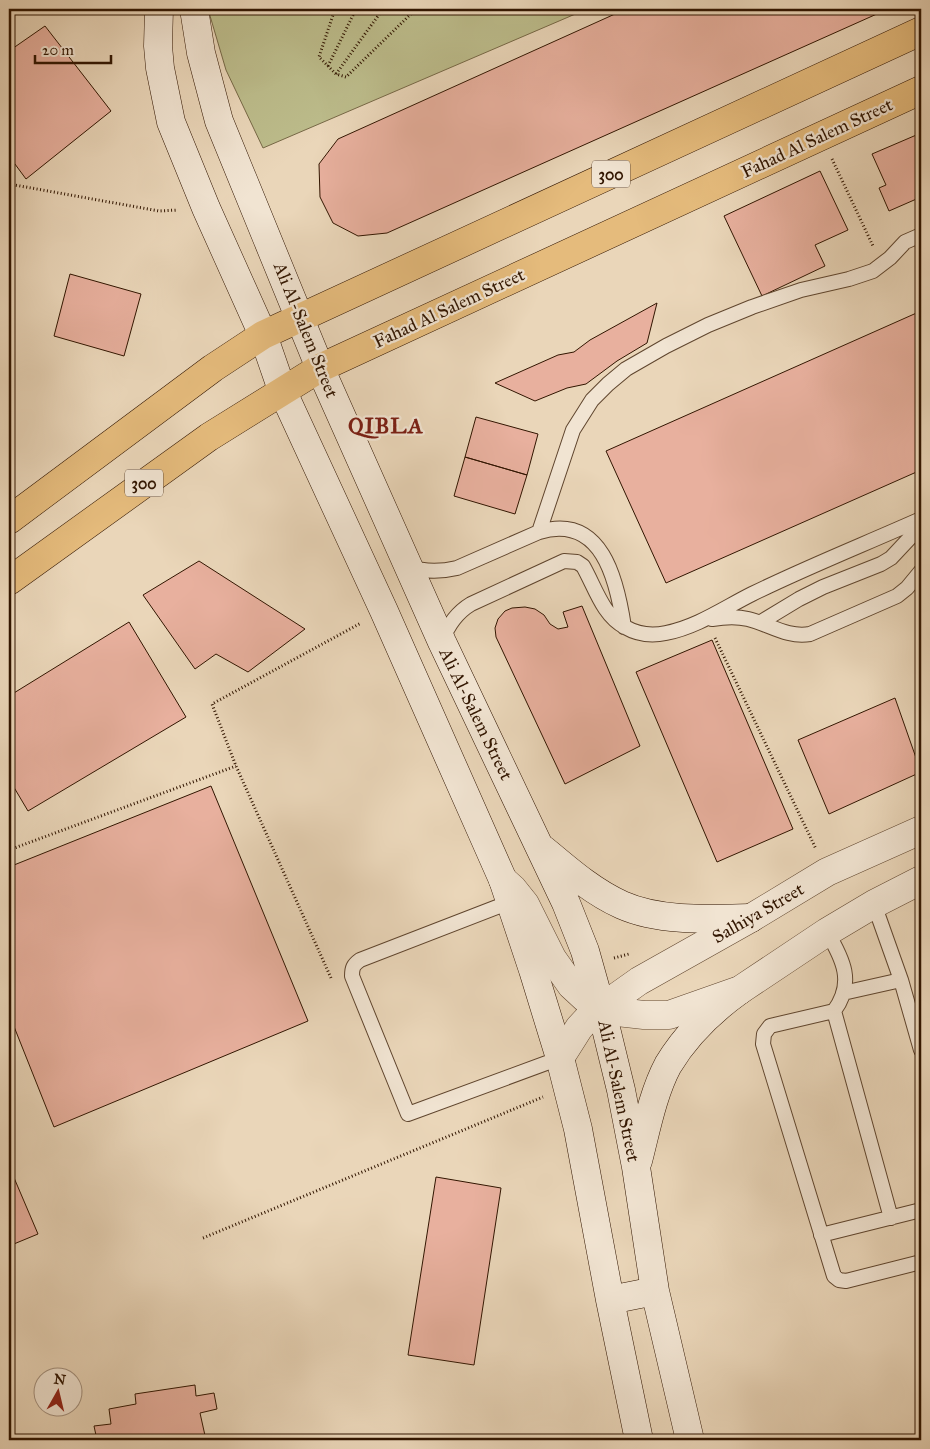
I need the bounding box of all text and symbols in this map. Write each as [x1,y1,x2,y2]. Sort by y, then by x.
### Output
scale bar [35,32,111,64]
text: 20 m [42,41,74,59]
street label: Fahad Al Salem Street [738,93,897,183]
road number: 300 [592,160,630,188]
street label: Ali Al-Salem Street [268,258,343,402]
street label: Fahad Al Salem Street [370,263,529,353]
district label: QIBLA [348,412,424,439]
road number: 300 [125,469,163,496]
street label: Ali Al-Salem Street [434,643,518,784]
street label: Salhiya Street [708,878,808,948]
street label: Ali Al-Salem Street [593,1017,645,1164]
north arrow [32,1366,82,1416]
text: N [53,1370,67,1389]

